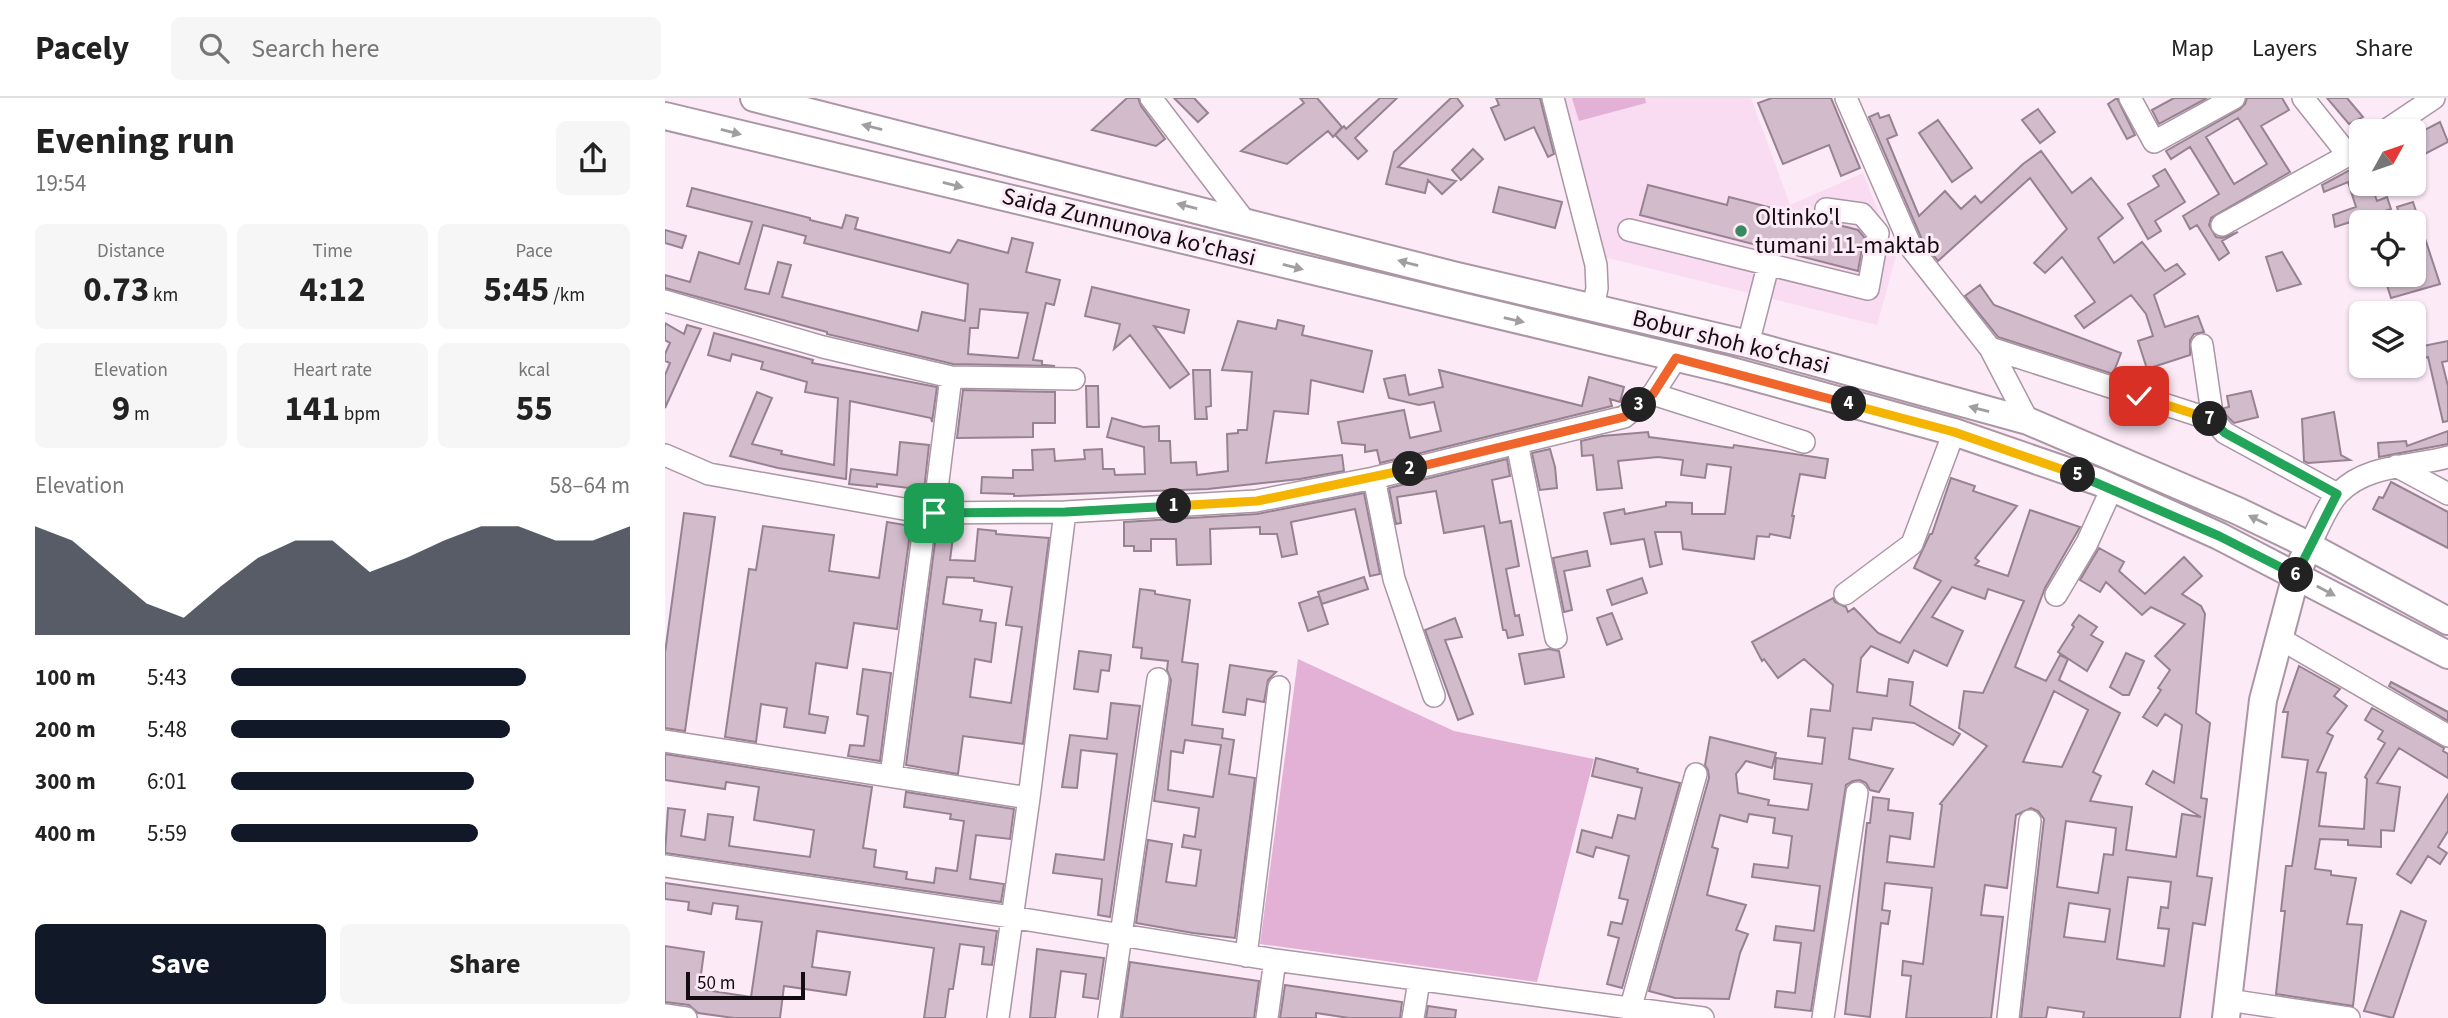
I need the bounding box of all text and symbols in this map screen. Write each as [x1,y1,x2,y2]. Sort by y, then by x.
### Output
search box [171,17,661,80]
text: Pacely [35,25,129,72]
icon: search [195,29,233,67]
text: Search here [251,30,379,67]
text: Map [2171,31,2214,66]
text: Layers [2252,31,2317,66]
text: Share [2355,31,2413,66]
text: Evening run [35,114,235,168]
north arrow [2349,119,2425,196]
map controls [2349,119,2426,378]
button: share [556,121,630,195]
one-way arrow [861,121,883,132]
one-way arrow [720,126,742,137]
text: 19:54 [35,167,86,200]
street label: Saida Zunnunova ko'chasi [998,179,1260,275]
one-way arrow [942,180,964,191]
one-way arrow [1176,200,1198,211]
place label: Oltinko'l tumani 11-maktab [1755,200,1940,263]
button: locate [2349,210,2426,287]
marker: Oltinko'l tumani 11-maktab [1733,223,1749,239]
text: Distance [97,238,165,265]
text: Time [312,238,353,265]
text: Pace [516,238,553,265]
one-way arrow [1397,257,1419,268]
one-way arrow [1282,262,1304,273]
text: 0.73 [83,265,149,315]
text: 4:12 [300,265,365,315]
text: 5:45 [483,265,549,315]
text: km [149,282,178,309]
text: /km [549,282,585,309]
street label: Bobur shoh koʻchasi [1629,301,1833,383]
button: layers [2349,301,2426,378]
one-way arrow [1503,314,1525,325]
text: Elevation [94,357,168,384]
text: Heart rate [293,357,372,384]
text: kcal [518,357,550,384]
pin [2109,366,2169,426]
icon: check [2120,377,2158,415]
text: 9 [112,384,130,434]
text: 141 [284,384,340,434]
text: 55 [516,384,553,434]
pin: 4 [1831,386,1867,422]
pin: 3 [1621,388,1657,422]
text: 4 [1843,390,1854,417]
text: 3 [1633,391,1644,418]
text: m [130,401,150,428]
text: bpm [340,401,381,428]
pin: 7 [2193,402,2227,436]
one-way arrow [1968,403,1990,414]
text: 7 [2204,405,2215,432]
pin: 2 [1393,452,1427,486]
text: 2 [1404,455,1415,482]
pin: 5 [2061,458,2095,492]
text: 5 [2072,461,2083,488]
text: Elevation [35,469,125,502]
text: 58–64 m [550,469,630,502]
pin [904,483,964,543]
pin: 1 [1156,488,1191,524]
text: 1 [1168,492,1179,519]
icon: arrive [915,494,953,532]
one-way arrow [2248,515,2268,526]
pin: 6 [2279,558,2313,592]
text: 6 [2290,561,2301,588]
one-way arrow [2316,585,2336,596]
text: 100 m [35,661,96,694]
text: 5:43 [147,661,187,694]
text: 200 m [35,713,96,746]
text: 5:48 [147,713,187,746]
text: 300 m [35,765,96,798]
text: 6:01 [147,765,187,798]
text: 400 m [35,817,96,850]
text: 5:59 [147,817,187,850]
button: Save [35,924,326,1004]
button: Share [340,924,630,1004]
scale bar [686,969,805,1001]
text: 50 m [697,970,735,997]

